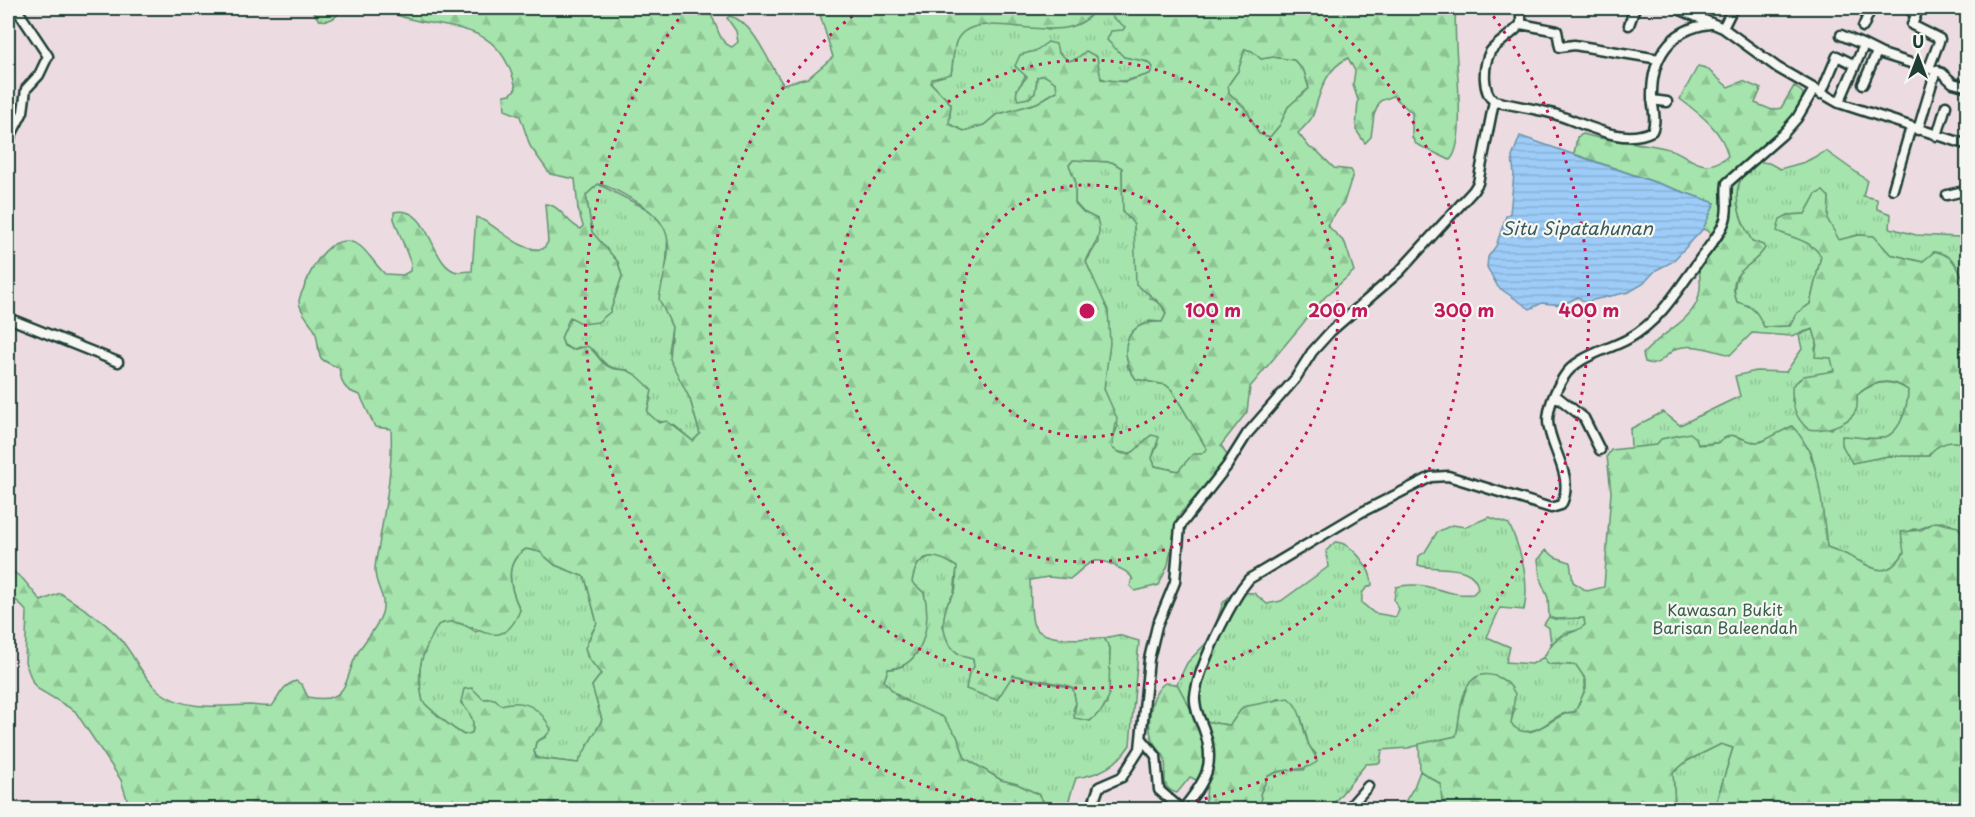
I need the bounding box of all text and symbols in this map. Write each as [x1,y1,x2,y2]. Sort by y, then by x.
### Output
north arrow [1888,27,1948,87]
text: U [1912,29,1924,53]
water label: Situ Sipatahunan [1501,214,1654,241]
text: 100 m [1185,296,1241,323]
text: 200 m [1308,296,1368,323]
text: 300 m [1434,296,1494,323]
text: 400 m [1559,296,1619,323]
centre of rings [1077,301,1097,321]
park label: Kawasan Bukit Barisan Baleendah [1652,597,1798,639]

